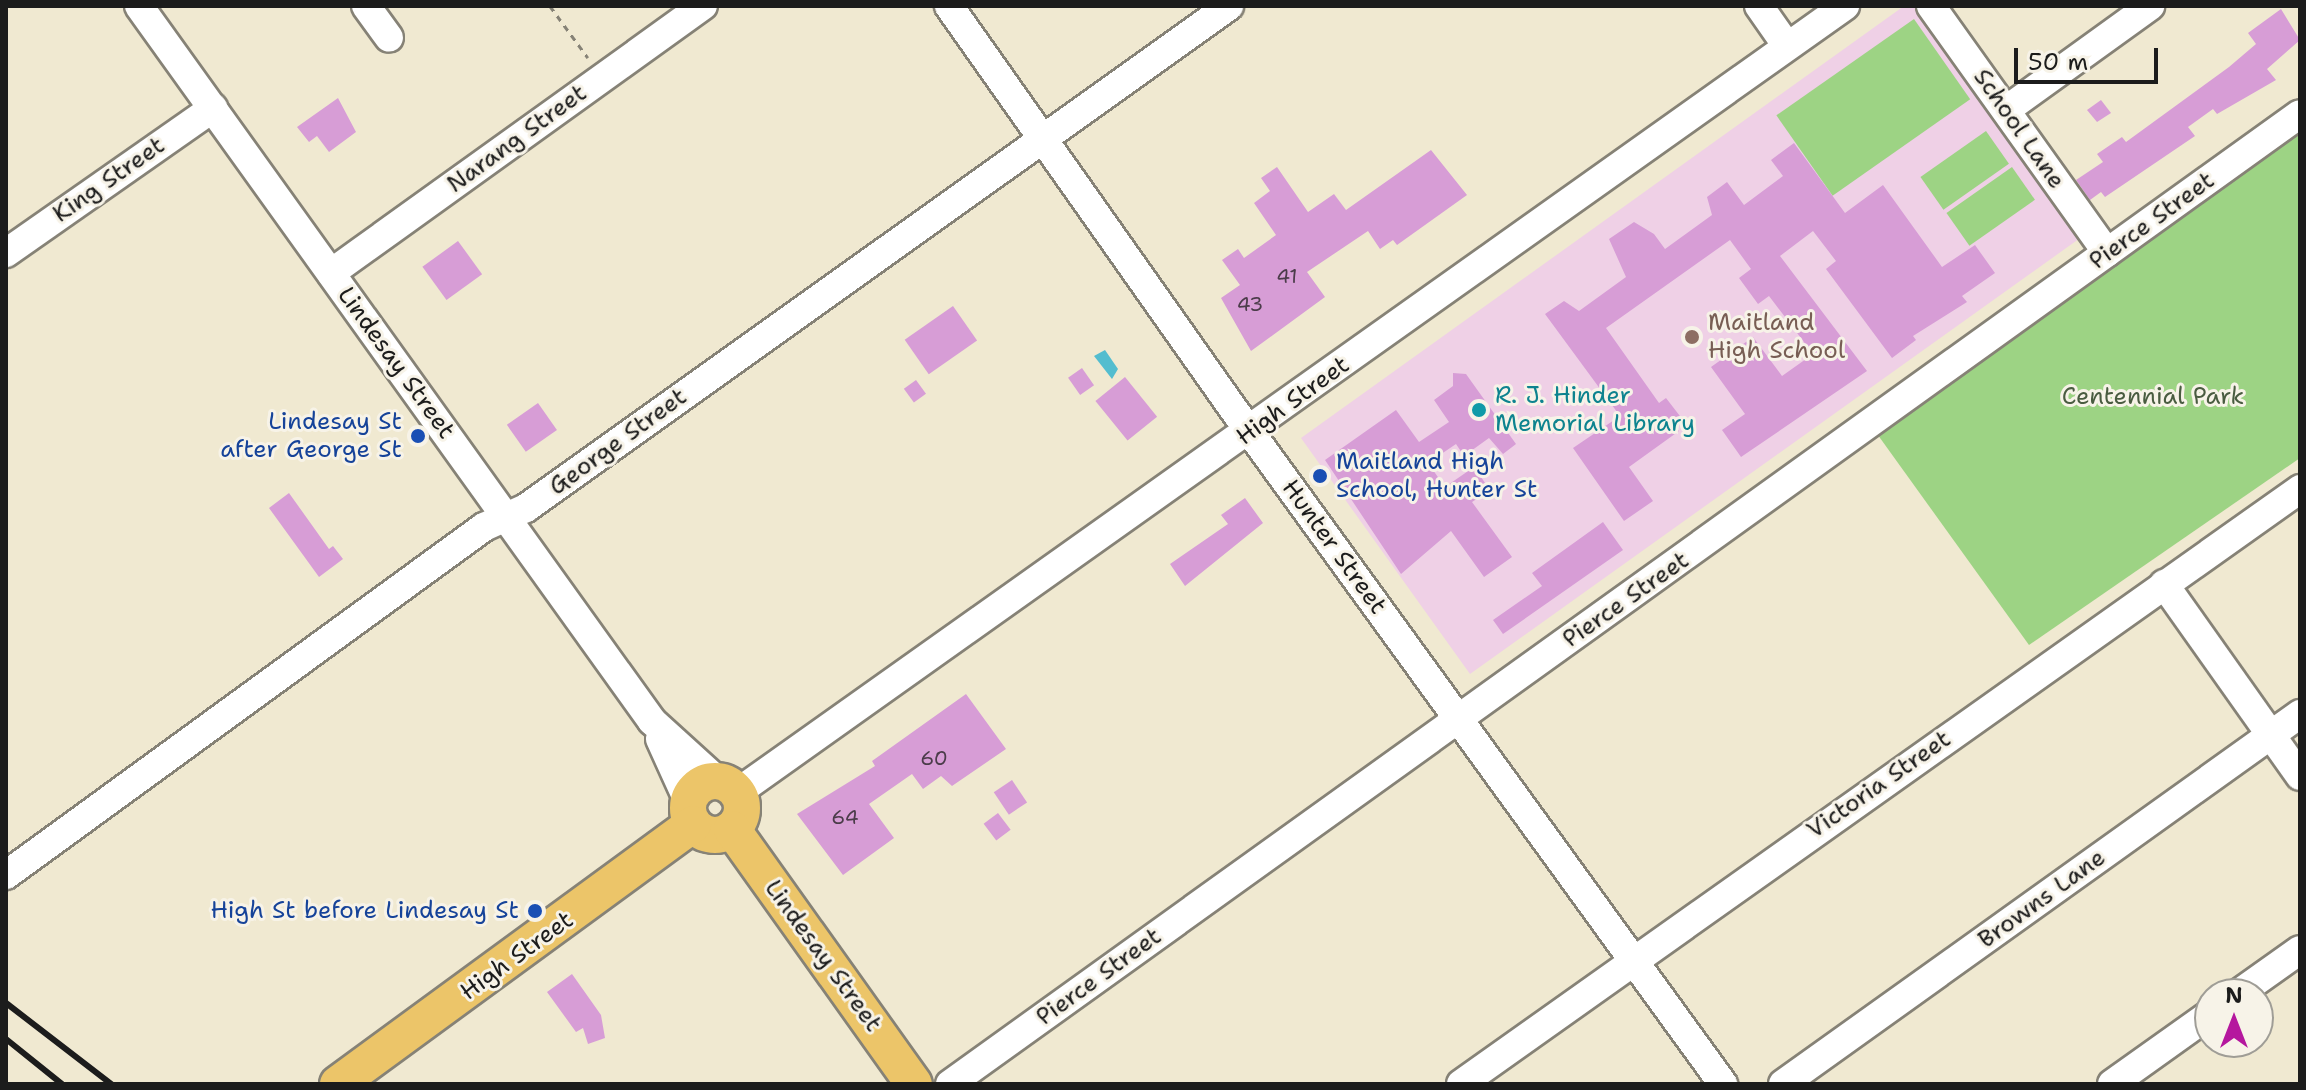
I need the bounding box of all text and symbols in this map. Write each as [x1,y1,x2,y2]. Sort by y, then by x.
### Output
scale bar [2018,32,2162,82]
text: 50 m [2028,46,2088,78]
street label: School Lane [1967,64,2071,194]
street label: Narang Street [442,79,592,199]
street label: King Street [48,131,170,229]
street label: Pierce Street [2084,166,2220,276]
house number: 41 [1276,264,1298,288]
street label: Lindesay Street [331,282,461,444]
house number: 43 [1237,292,1263,316]
place label: Maitland High School [1708,309,1845,365]
marker: Maitland High School [1683,328,1701,346]
street label: High Street [1231,351,1355,451]
street label: George Street [544,382,692,502]
place label: R. J. Hinder Memorial Library [1495,382,1695,438]
park label: Centennial Park [2062,383,2244,411]
marker: R. J. Hinder Memorial Library [1470,401,1488,419]
place label: Lindesay St after George St [220,408,402,464]
marker: Lindesay St after George St [409,427,427,445]
place label: Maitland High School, Hunter St [1336,448,1537,504]
marker: Maitland High School, Hunter St [1311,467,1329,485]
street label: Hunter Street [1276,474,1392,620]
street label: Pierce Street [1557,546,1695,654]
street label: Victoria Street [1802,725,1956,845]
house number: 60 [920,746,948,770]
house number: 64 [831,805,859,829]
street label: Browns Lane [1973,843,2111,955]
street label: Lindesay Street [758,875,888,1037]
place label: High St before Lindesay St [210,897,519,925]
marker: High St before Lindesay St [526,902,544,920]
street label: High Street [455,906,579,1006]
street label: Pierce Street [1031,922,1167,1032]
north arrow [2194,978,2274,1058]
text: N [2225,981,2243,1010]

